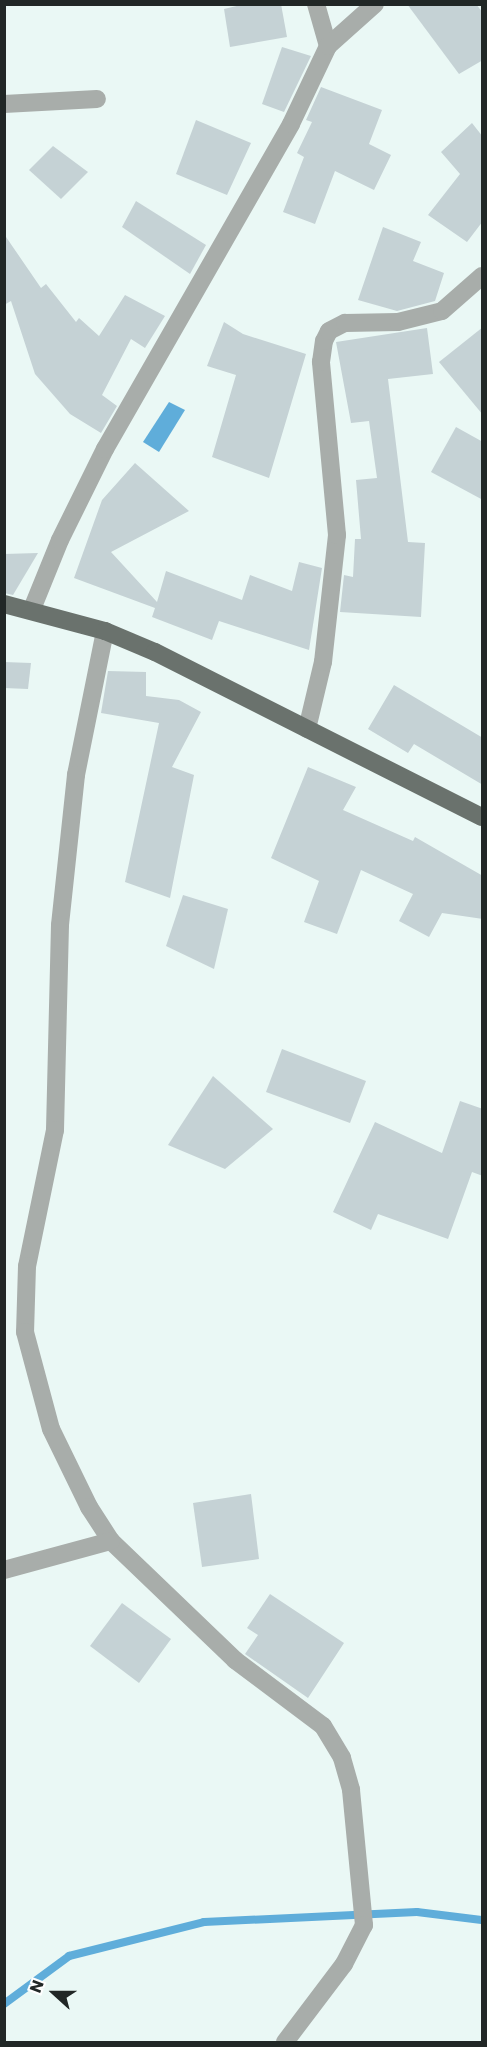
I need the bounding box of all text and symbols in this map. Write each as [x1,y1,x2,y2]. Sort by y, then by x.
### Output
north arrow [24,1963,84,2023]
text: N [24,1977,50,1996]

